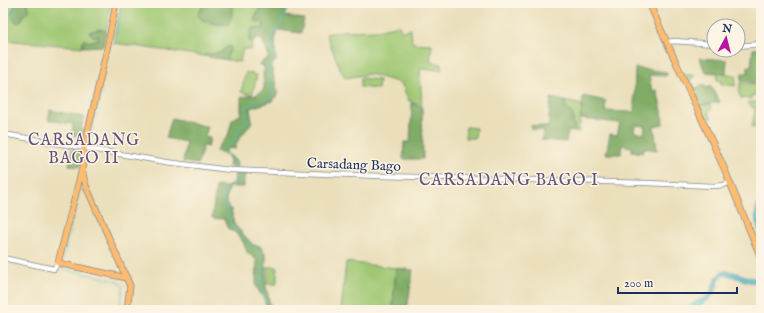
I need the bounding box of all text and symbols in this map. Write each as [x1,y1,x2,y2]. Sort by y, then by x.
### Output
north arrow [706,18,746,58]
text: N [721,21,733,37]
district label: CARSADANG BAGO II [28,131,140,169]
street label: Carsadang Bago [307,154,402,176]
district label: CARSADANG BAGO I [419,171,599,191]
scale bar [618,269,737,295]
text: 200 m [624,276,653,291]

